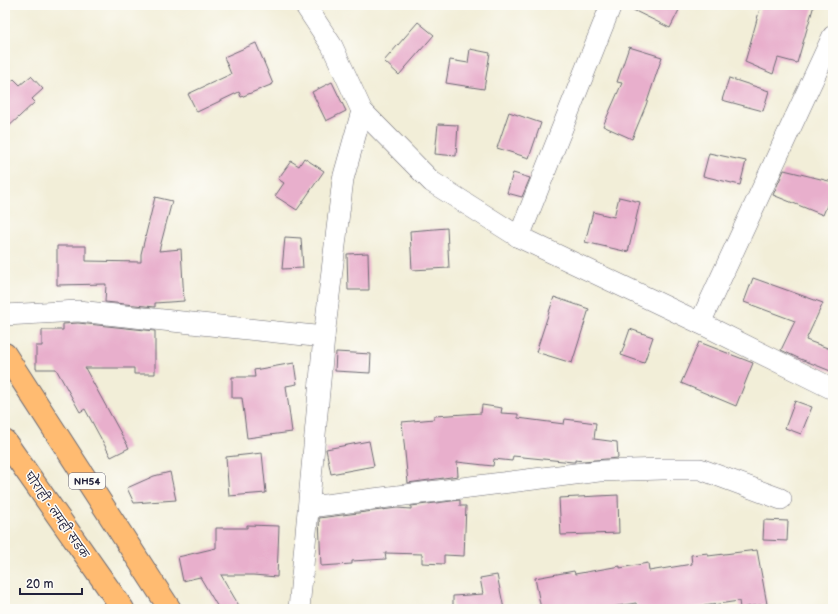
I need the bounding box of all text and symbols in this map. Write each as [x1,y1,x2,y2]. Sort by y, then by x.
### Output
street label: घोराही - लमही सडक [21,467,95,562]
road number: NH54 [69,473,105,489]
scale bar [20,570,82,596]
text: 20 m [26,577,53,592]

